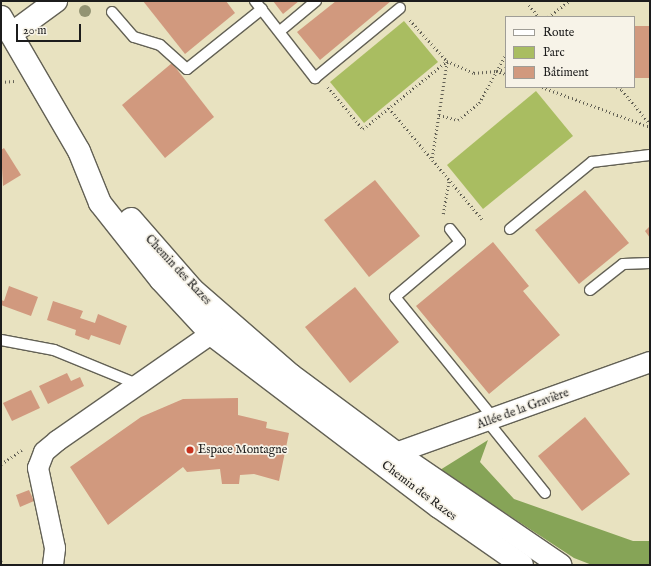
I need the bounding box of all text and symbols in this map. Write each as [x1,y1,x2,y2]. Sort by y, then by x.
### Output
scale bar [18,16,83,42]
legend [505,16,635,88]
text: 20 m [23,23,46,38]
text: Route [543,25,574,40]
text: Parc [543,45,565,60]
text: Bâtiment [543,65,589,80]
street label: Chemin des Razes [142,232,214,308]
street label: Allée de la Gravière [475,386,571,432]
place label: Espace Montagne [198,443,287,457]
marker: Espace Montagne [185,445,195,455]
street label: Chemin des Razes [379,458,459,524]

